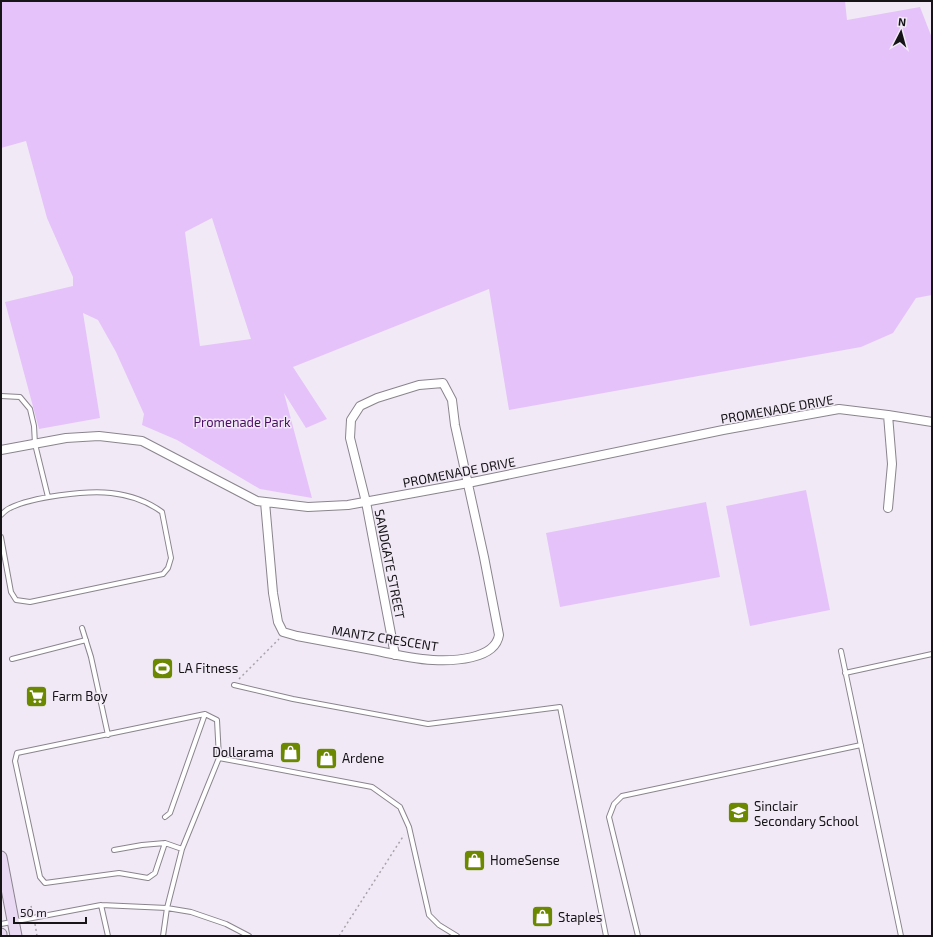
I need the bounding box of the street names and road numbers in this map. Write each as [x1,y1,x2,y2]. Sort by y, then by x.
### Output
street label: PROMENADE DRIVE [719,391,835,427]
street label: PROMENADE DRIVE [401,453,517,491]
street label: SANDGATE STREET [372,508,409,621]
street label: MANTZ CRESCENT [330,622,440,654]

